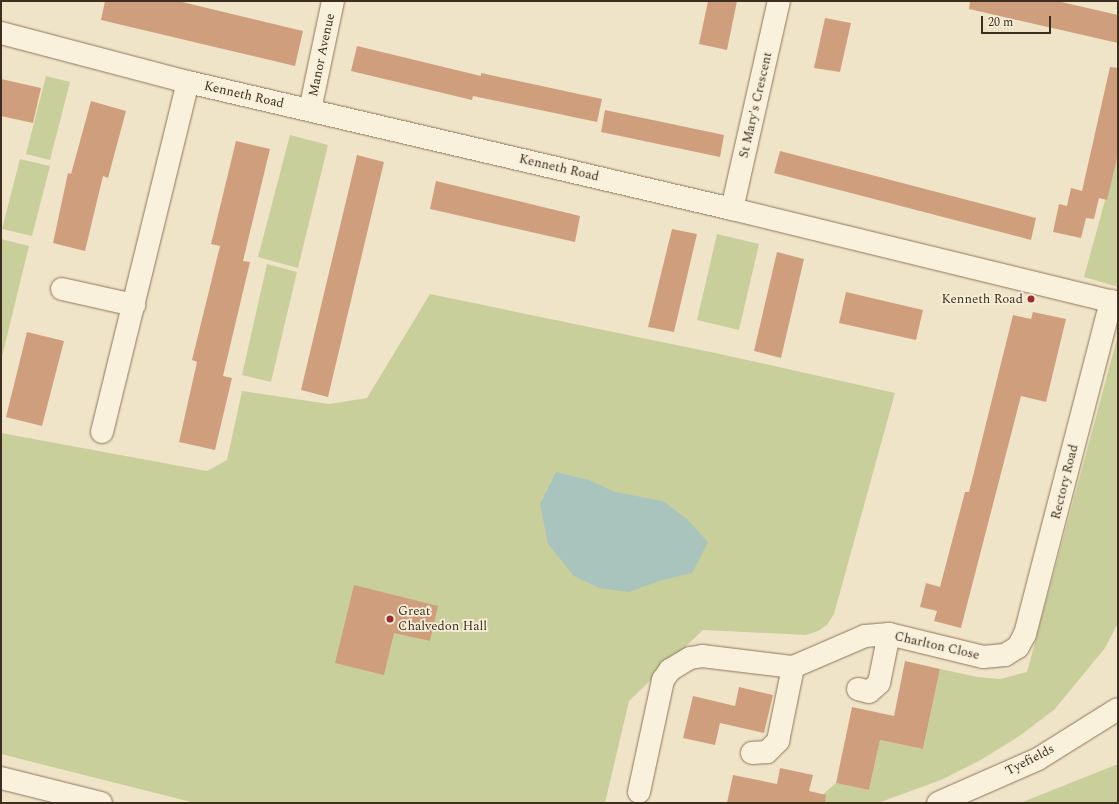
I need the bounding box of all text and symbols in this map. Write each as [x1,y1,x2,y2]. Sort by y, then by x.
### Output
scale bar [983,8,1053,34]
street label: Manor Avenue [306,12,338,98]
text: 20 m [988,13,1013,32]
street label: St Mary's Crescent [736,50,776,160]
street label: Kenneth Road [203,78,285,112]
street label: Kenneth Road [518,151,600,185]
place label: Kenneth Road [941,291,1023,307]
marker: Kenneth Road [1026,294,1036,304]
street label: Rectory Road [1048,443,1082,521]
place label: Great Chalvedon Hall [398,604,487,635]
marker: Great Chalvedon Hall [385,614,395,624]
street label: Charlton Close [893,629,981,663]
street label: Tyefields [1003,741,1057,779]

